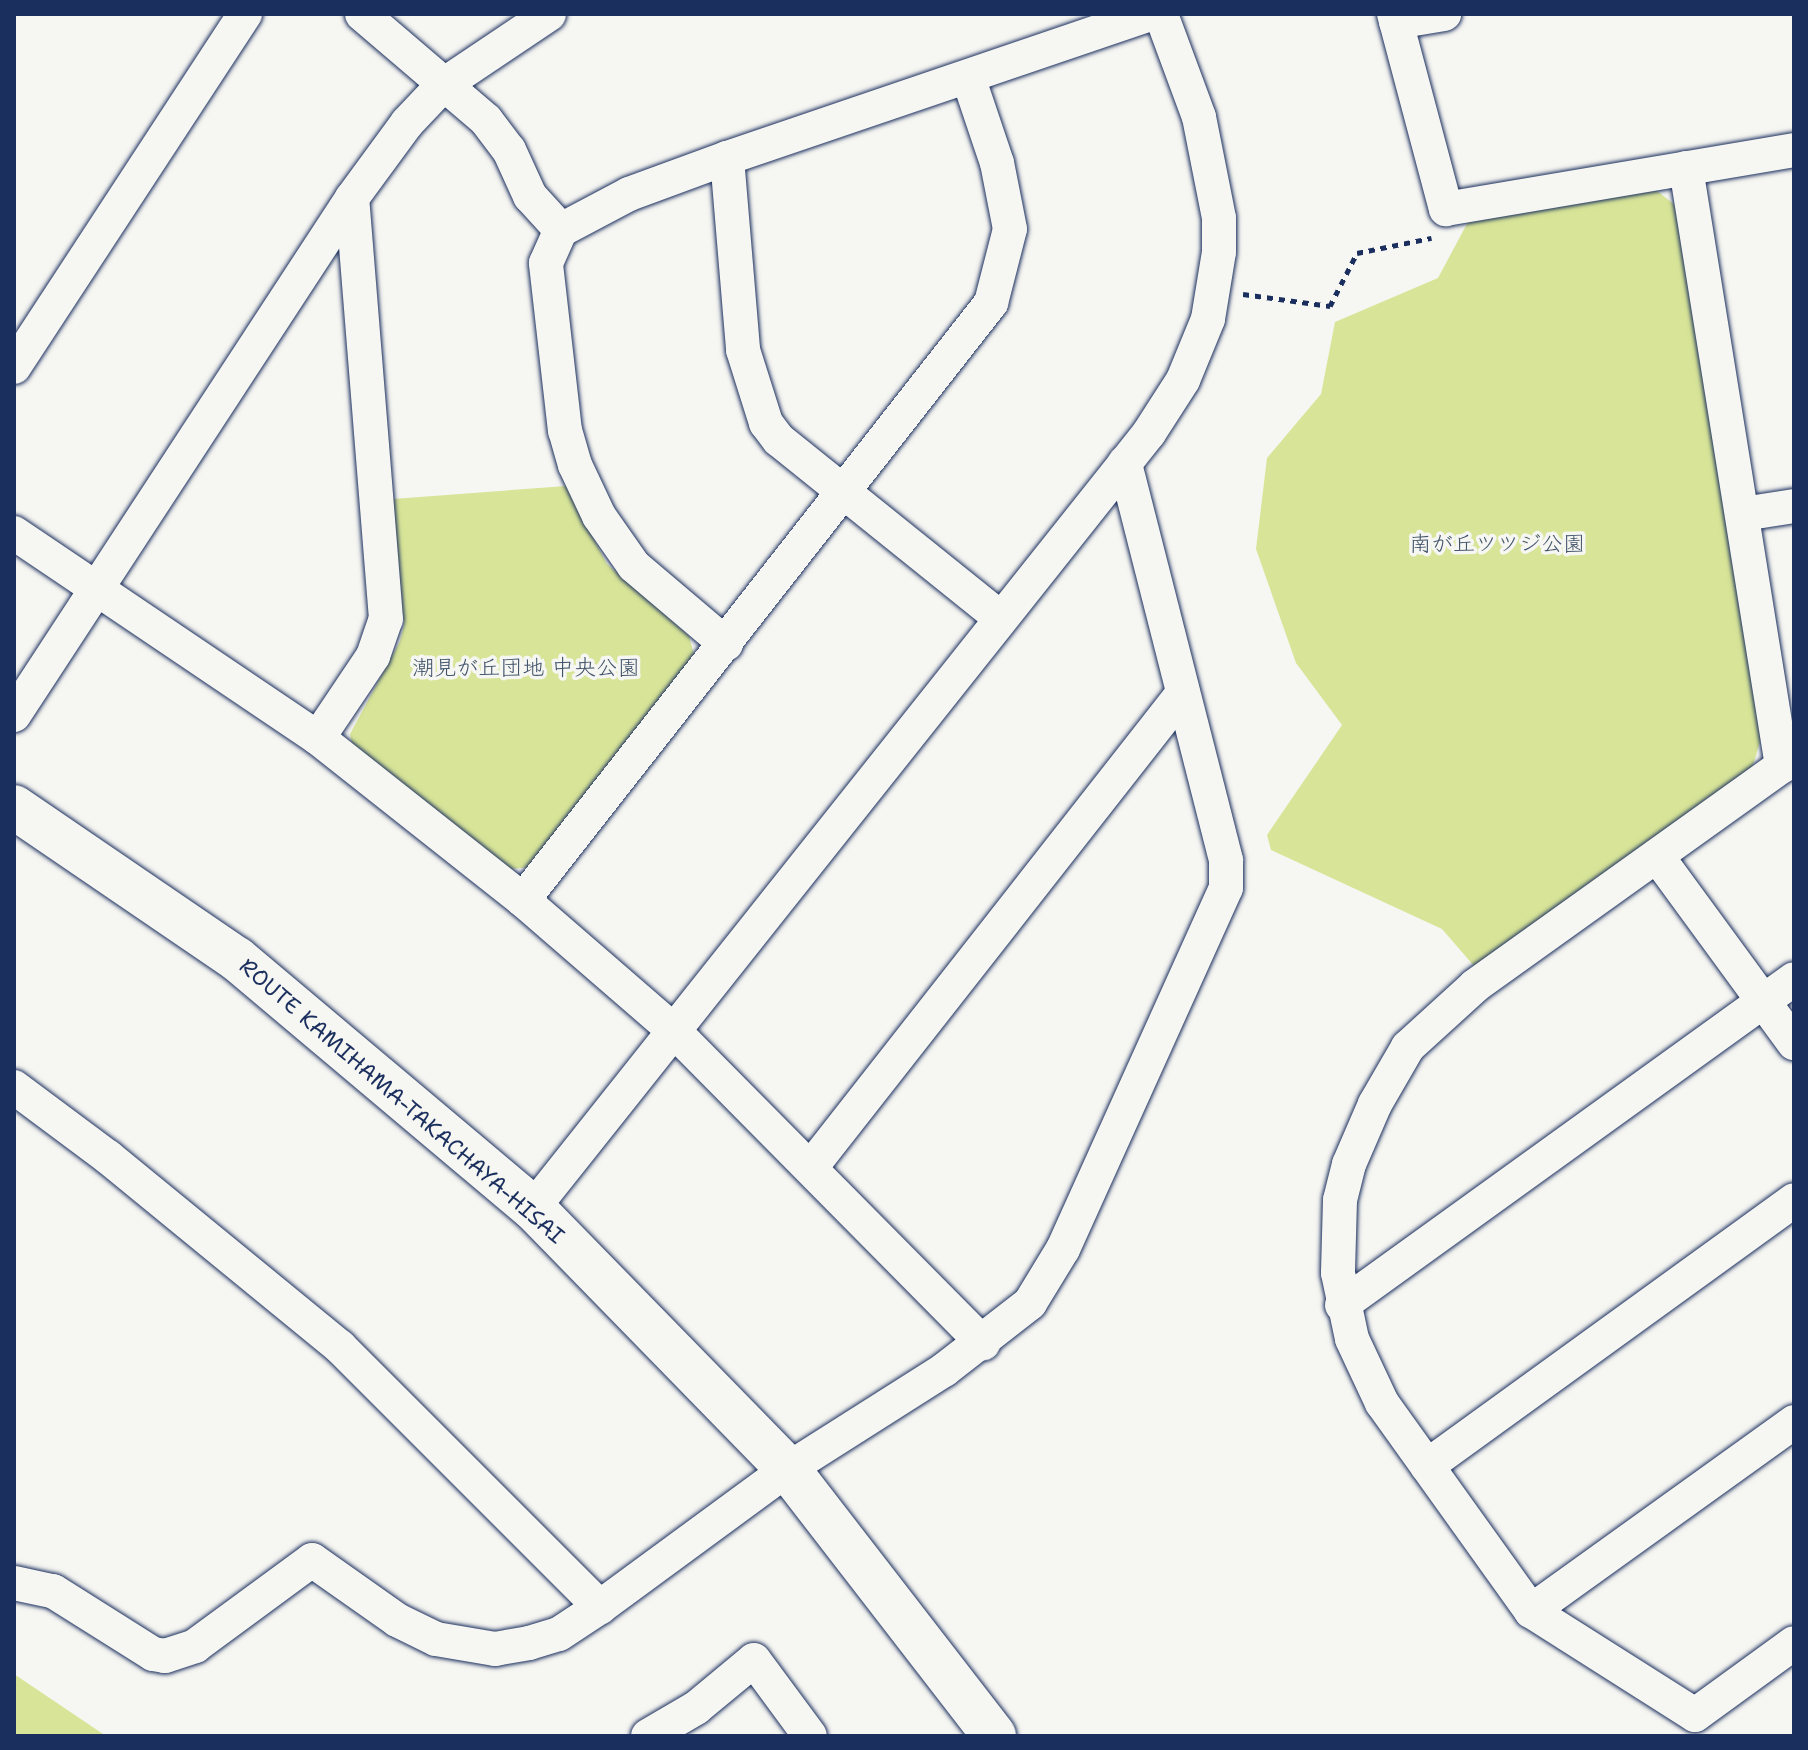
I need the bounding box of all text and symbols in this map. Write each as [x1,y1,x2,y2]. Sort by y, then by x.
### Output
park label: 南が丘ツツジ公園 [1409,531,1585,557]
park label: 潮見が丘団地 中央公園 [412,655,640,681]
street label: ROUTE KAMIHAMA-TAKACHAYA-HISAI [234,953,570,1249]

